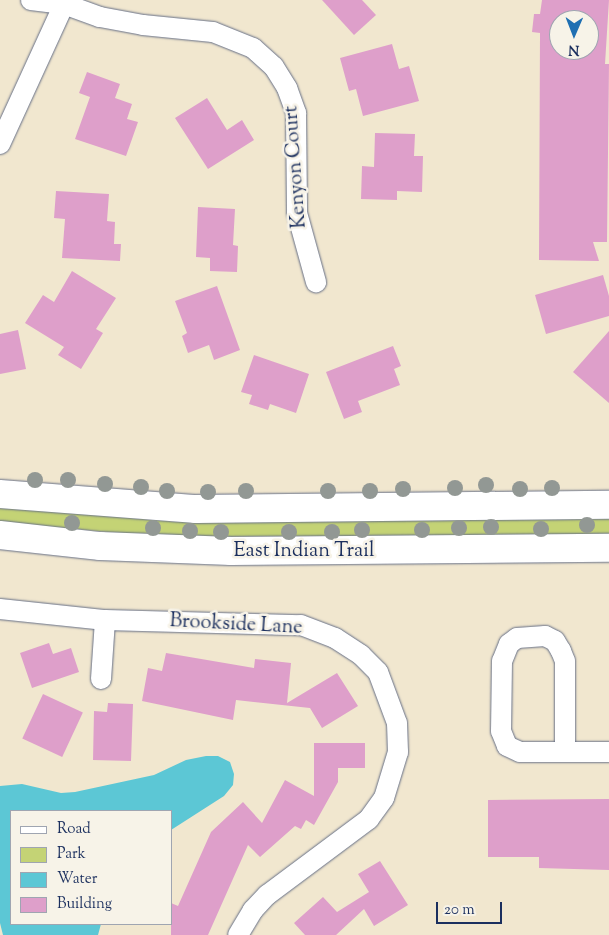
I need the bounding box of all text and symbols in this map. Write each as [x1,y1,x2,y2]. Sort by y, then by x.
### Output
north arrow [549,10,599,60]
text: N [568,39,580,59]
street label: Kenyon Court [280,105,312,229]
street label: East Indian Trail [234,539,374,563]
street label: Brookside Lane [169,610,303,640]
legend [10,810,172,925]
text: Road [57,819,91,840]
text: Park [57,844,86,865]
text: Water [57,869,97,890]
scale bar [439,892,505,924]
text: Building [57,894,112,915]
text: 20 m [444,900,475,921]

